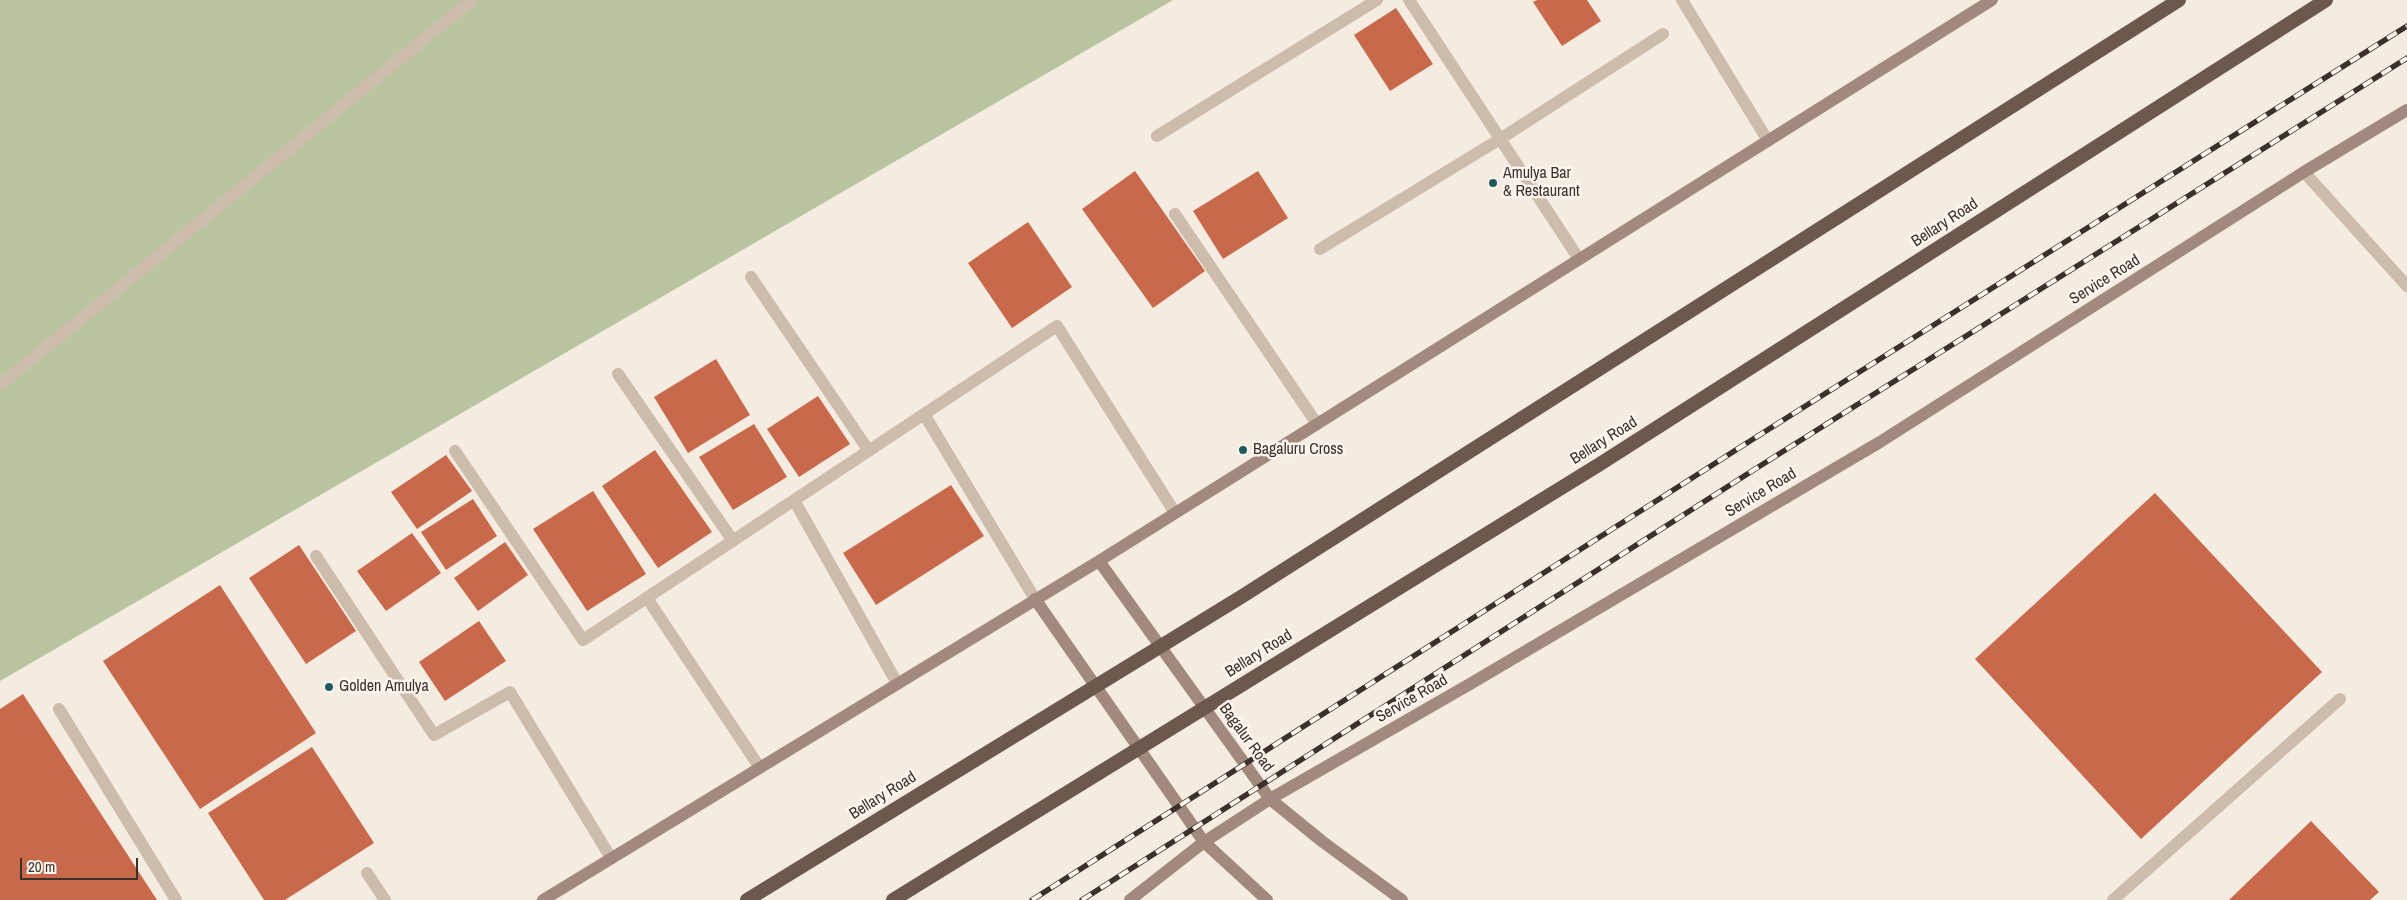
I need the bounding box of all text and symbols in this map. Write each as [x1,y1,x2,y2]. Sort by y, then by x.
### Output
place label: Amulya Bar & Restaurant [1503,164,1580,202]
marker: Amulya Bar & Restaurant [1487,177,1499,189]
street label: Bellary Road [1908,194,1982,252]
street label: Service Road [2066,251,2144,309]
street label: Bellary Road [1567,413,1641,469]
place label: Bagaluru Cross [1253,440,1343,460]
marker: Bagaluru Cross [1237,444,1249,456]
street label: Service Road [1722,464,1800,522]
street label: Bellary Road [1222,626,1296,682]
street label: Service Road [1373,671,1451,727]
place label: Golden Amulya [339,677,429,697]
marker: Golden Amulya [323,681,335,693]
street label: Bagalur Road [1215,700,1277,776]
street label: Bellary Road [846,768,920,824]
scale bar [22,848,140,880]
text: 20 m [28,856,55,877]

